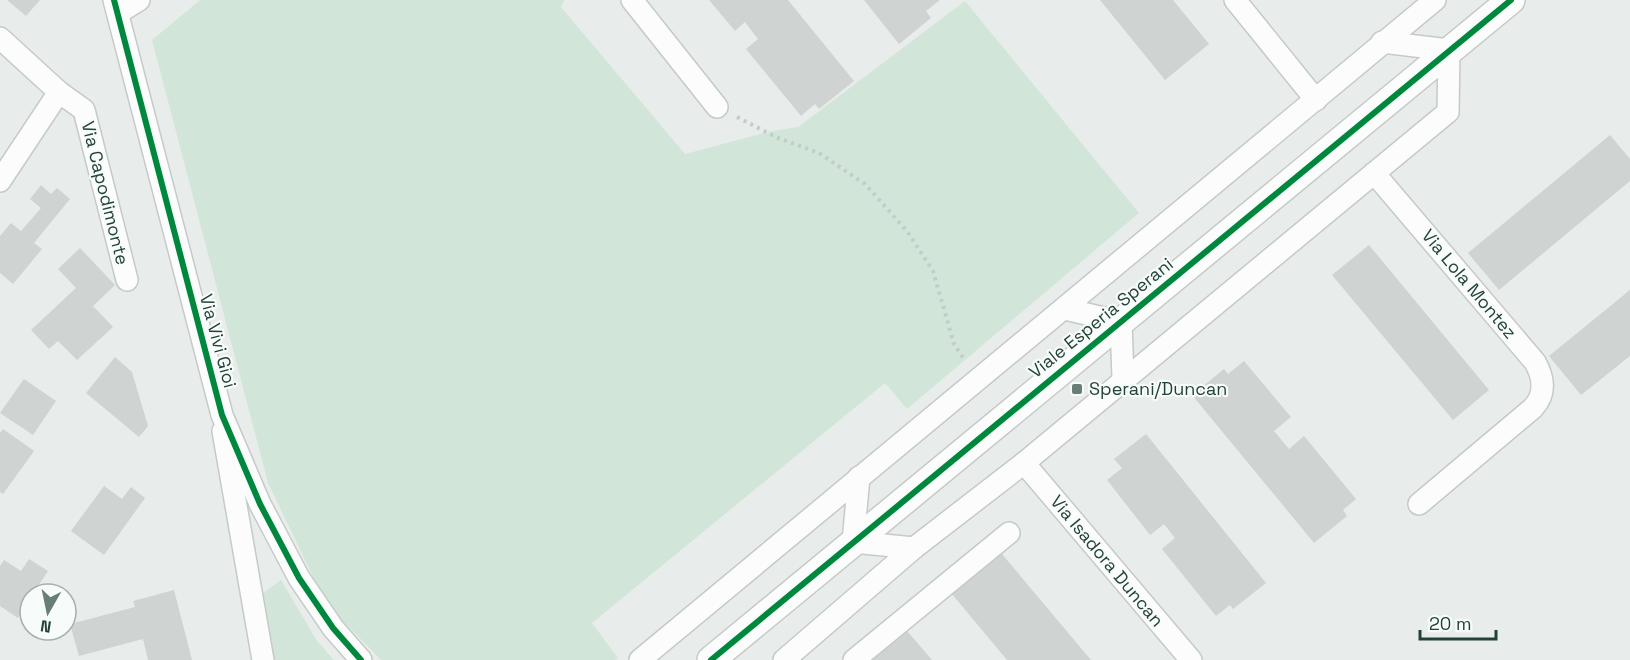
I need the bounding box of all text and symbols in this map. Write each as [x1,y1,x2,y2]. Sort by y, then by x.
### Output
street label: Via Capodimonte [77,119,134,267]
street label: Via Lola Montez [1417,224,1522,343]
street label: Viale Esperia Sperani [1024,252,1178,383]
street label: Via Vivi Gioi [195,291,242,390]
place label: Sperani/Duncan [1089,377,1227,400]
marker: Sperani/Duncan [1070,382,1084,396]
street label: Via Isadora Duncan [1046,490,1169,631]
north arrow [18,582,78,642]
scale bar [1420,603,1496,641]
text: 20 m [1429,612,1472,635]
text: N [39,615,53,638]

